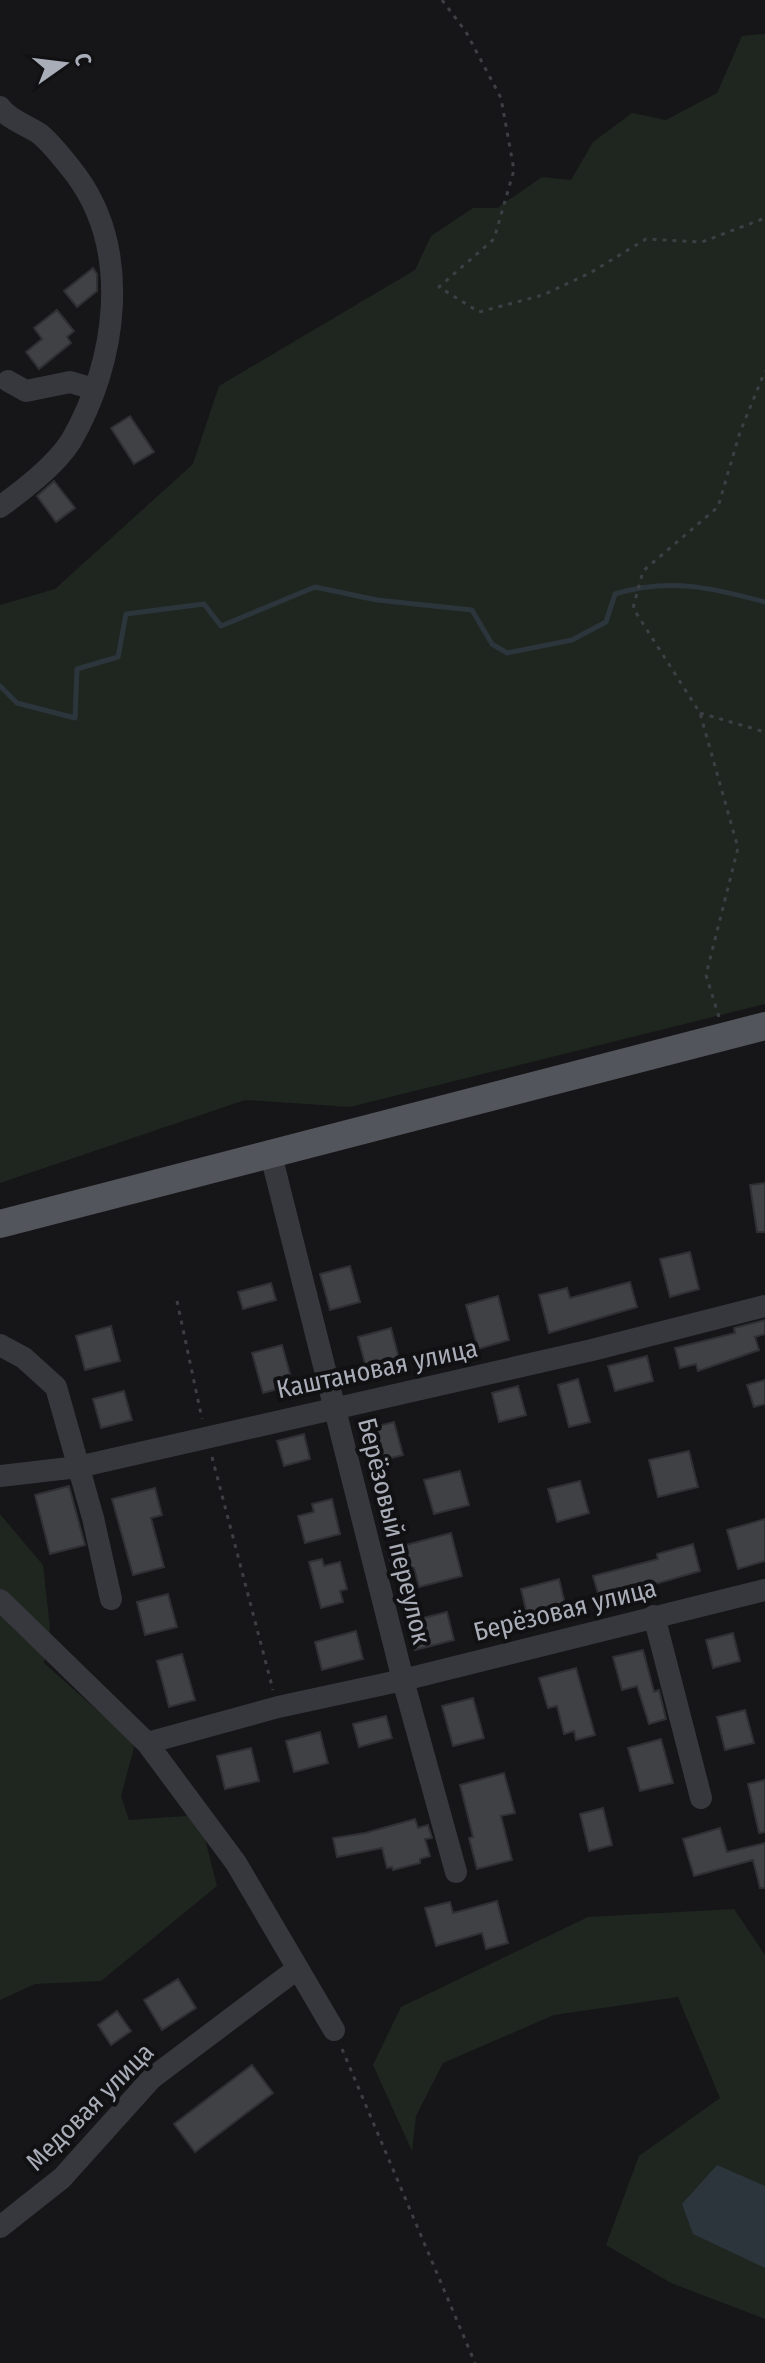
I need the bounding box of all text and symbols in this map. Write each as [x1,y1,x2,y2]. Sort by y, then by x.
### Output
north arrow [24,24,104,104]
text: С [68,50,98,69]
street label: Каштановая улица [274,1333,480,1405]
street label: Берёзовый переулок [351,1415,437,1647]
street label: Берёзовая улица [470,1572,660,1648]
street label: Медовая улица [20,2037,160,2177]

